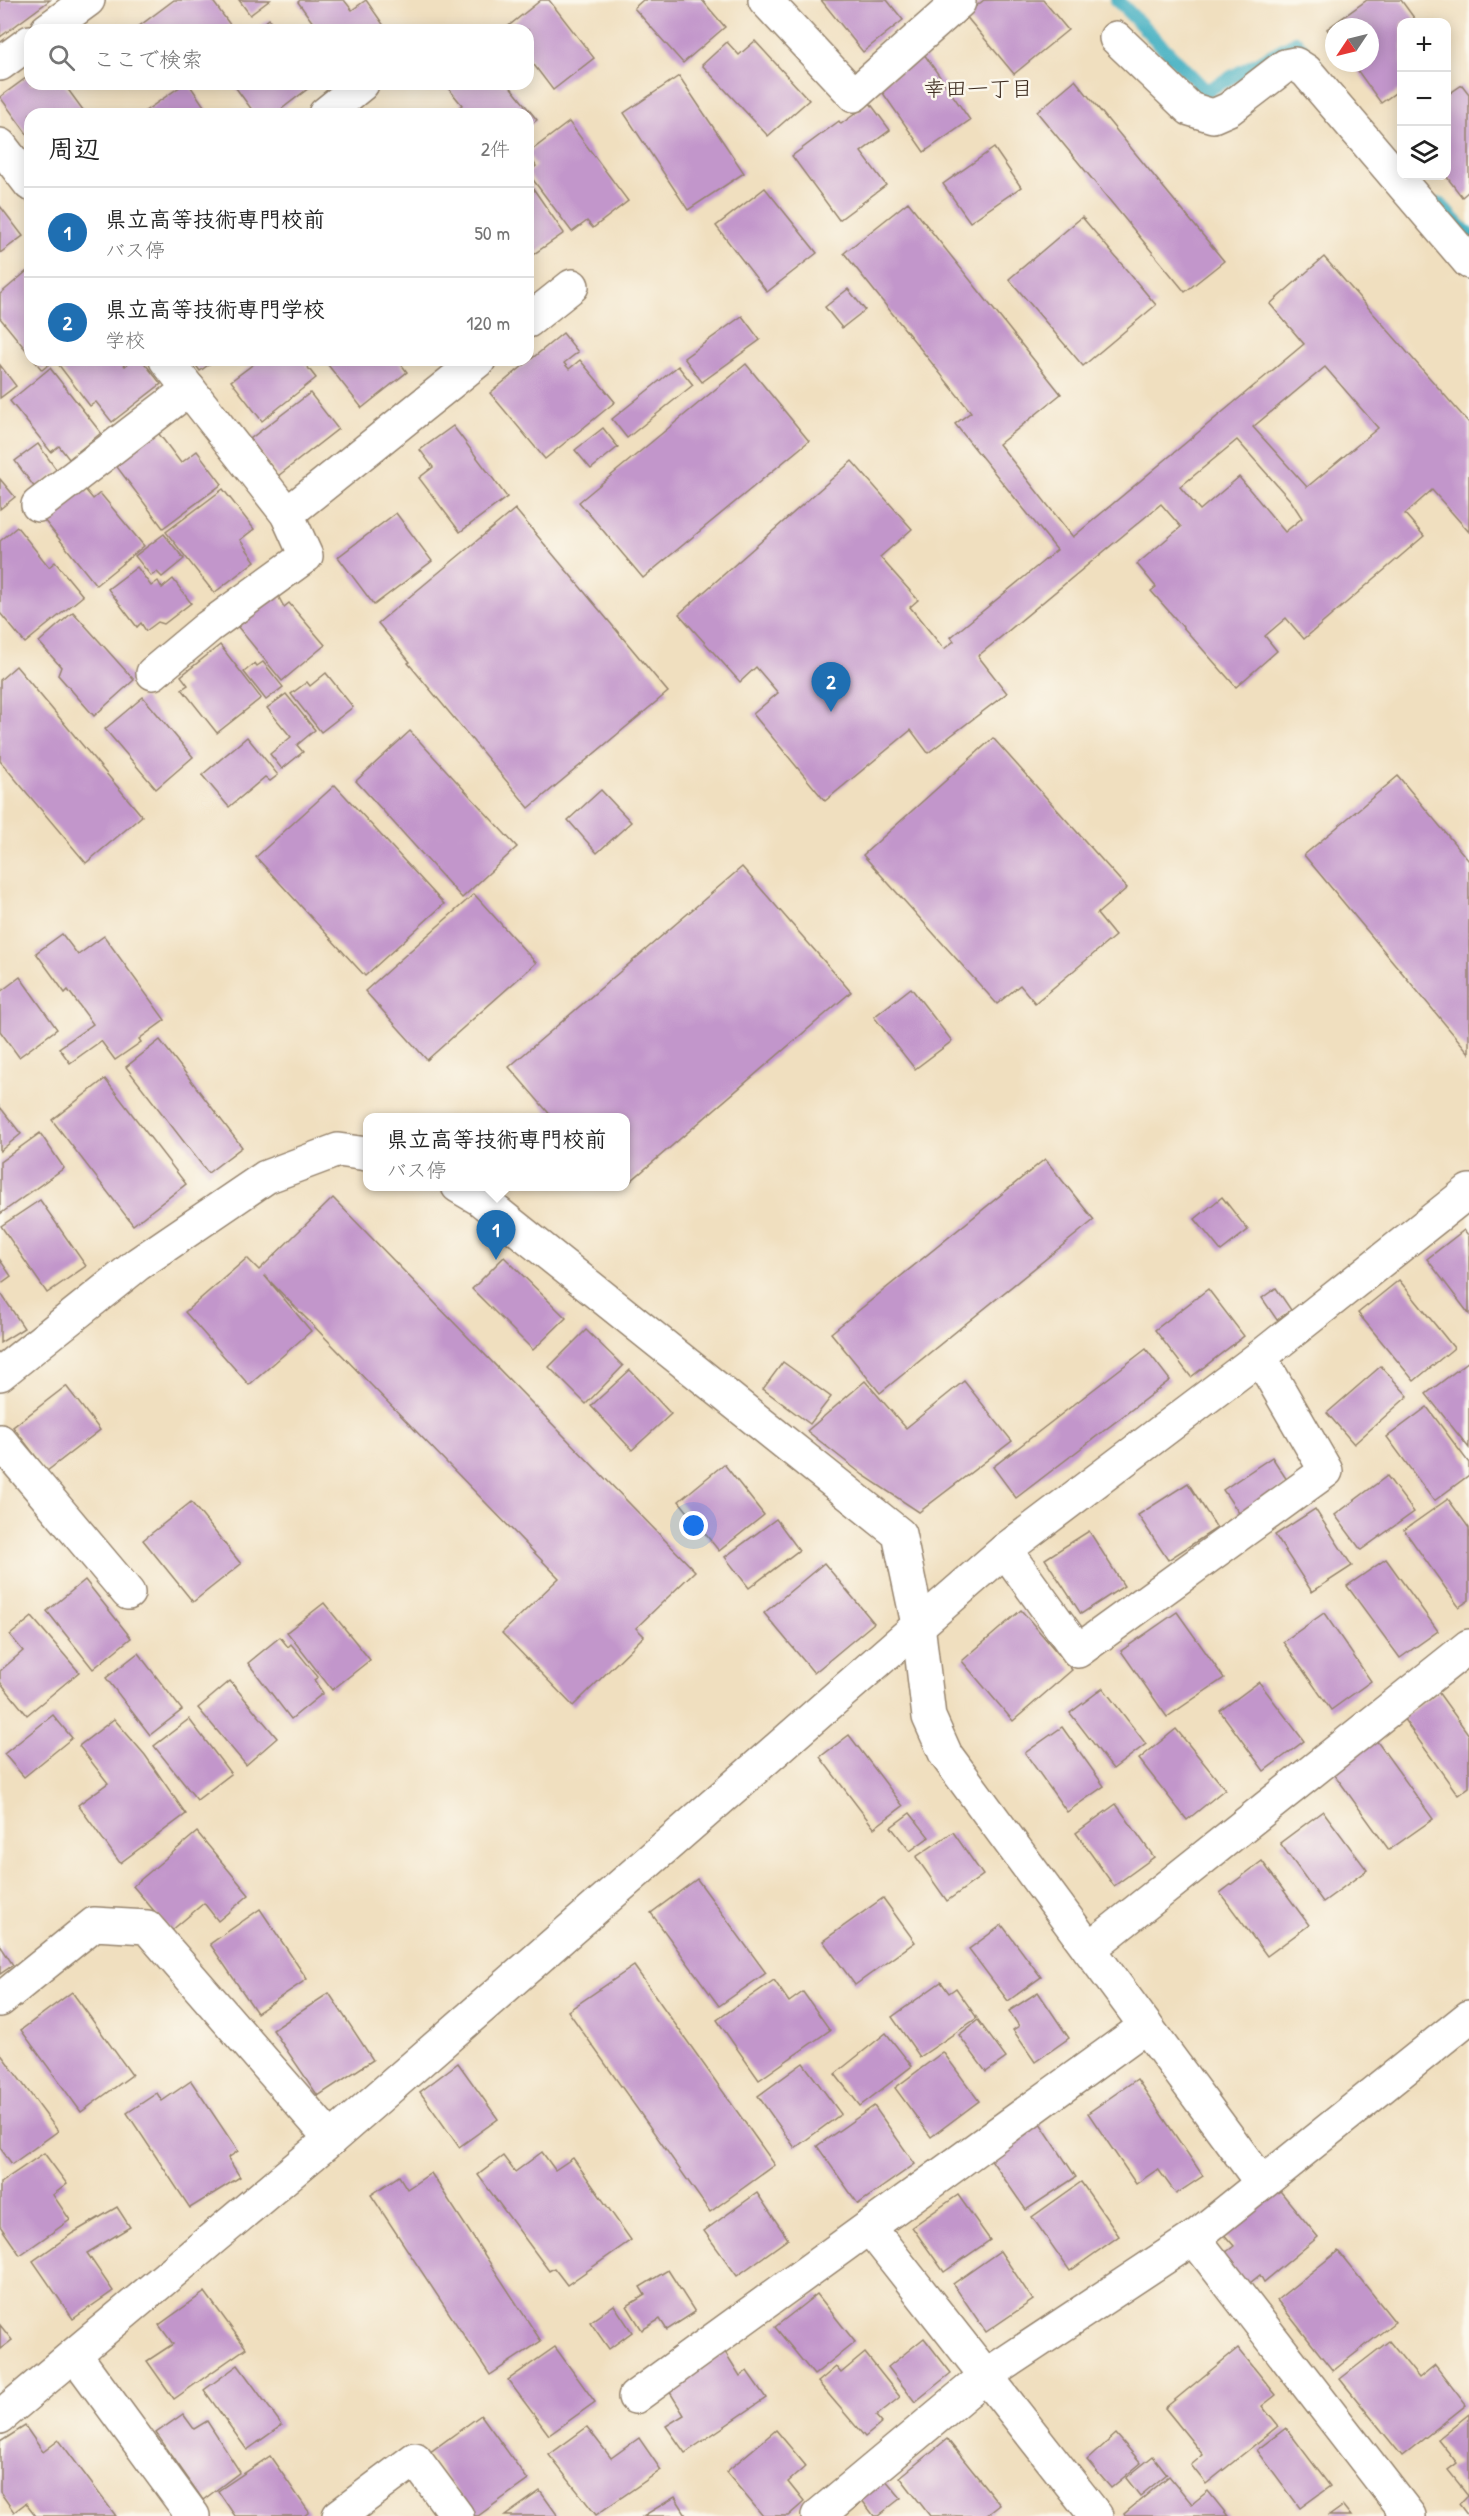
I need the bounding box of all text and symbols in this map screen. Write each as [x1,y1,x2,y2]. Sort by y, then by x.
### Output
north arrow [1325,18,1379,72]
map controls [1397,18,1451,180]
button: + [1397,18,1451,72]
search box [24,24,534,90]
icon: search [45,41,78,74]
text: ここで検索 [93,44,203,74]
button: − [1397,72,1451,126]
district label: 幸田一丁目 [923,73,1033,103]
button: layers [1397,126,1451,180]
text: 周辺 [48,131,100,166]
text: 2件 [481,135,510,162]
text: 県立高等技術専門校前 [105,204,325,234]
text: 1 [64,219,71,246]
text: 50 m [474,219,510,246]
text: バス停 [105,236,165,263]
text: 県立高等技術専門学校 [105,294,325,324]
text: 2 [63,309,72,336]
text: 120 m [466,309,510,336]
text: 学校 [105,326,145,353]
pin: 2 [812,662,850,712]
popup [363,1113,630,1191]
text: 県立高等技術専門校前 [386,1124,607,1154]
text: バス停 [386,1156,446,1183]
pin: 1 [476,1210,516,1260]
your location [679,1511,708,1540]

